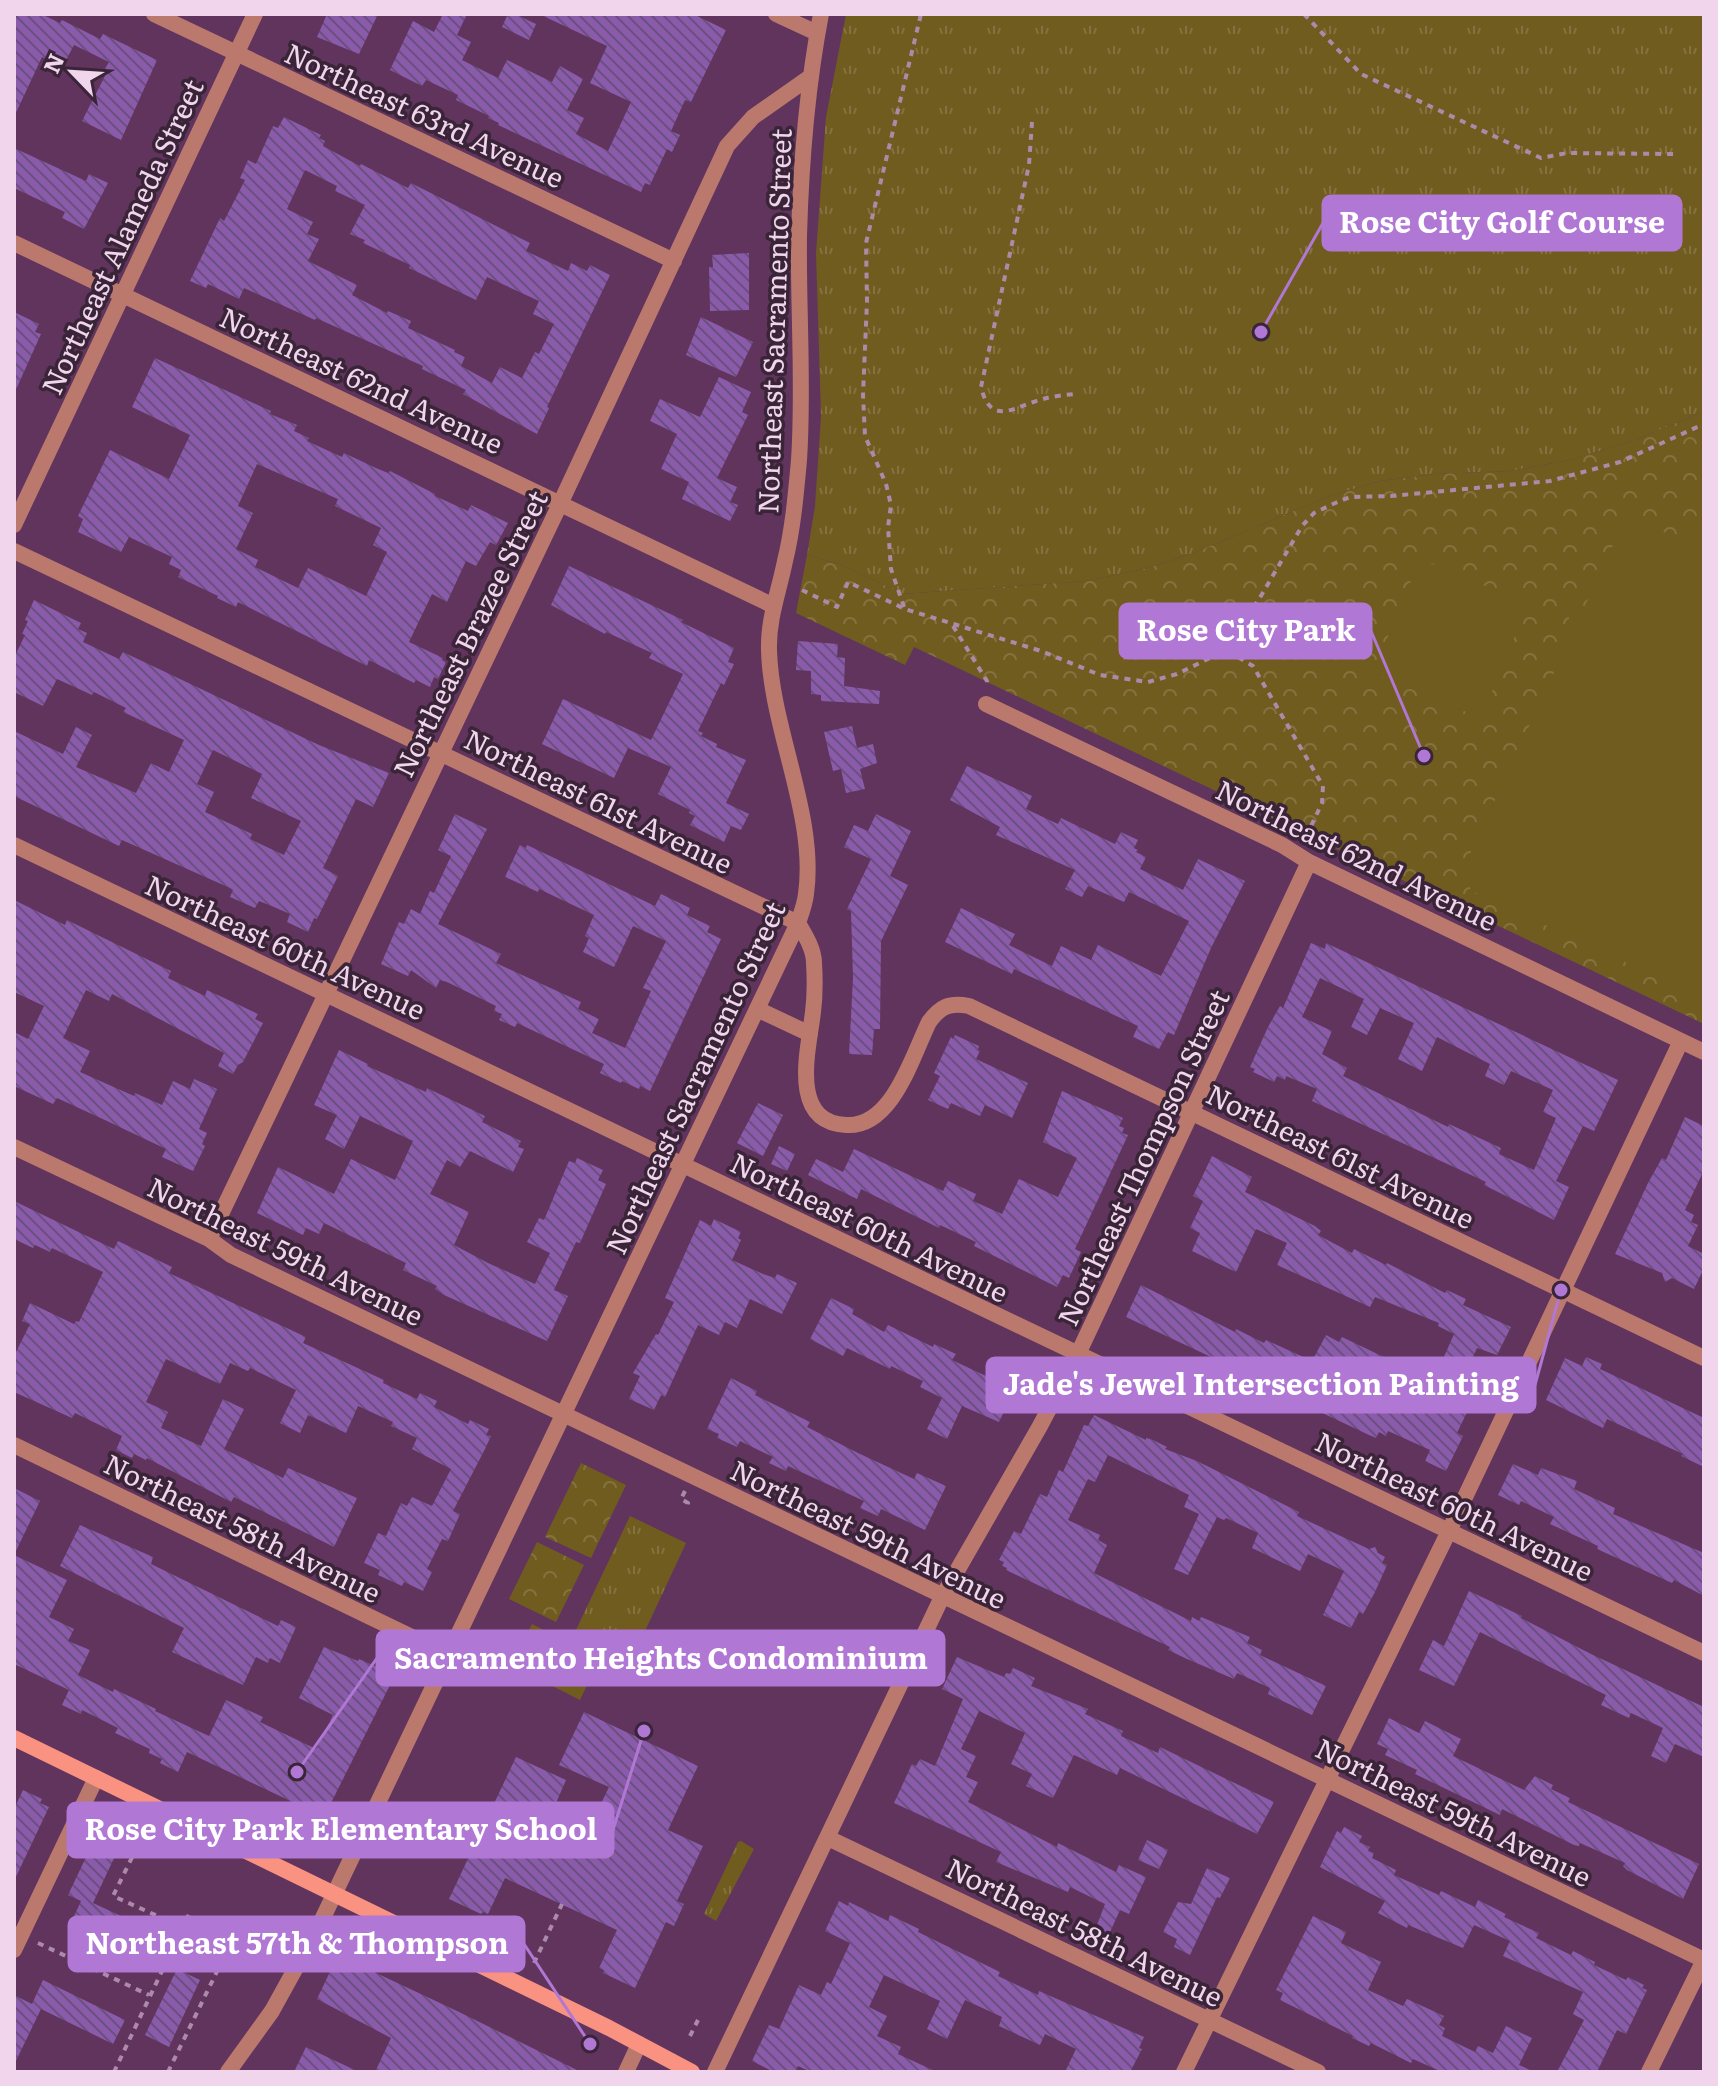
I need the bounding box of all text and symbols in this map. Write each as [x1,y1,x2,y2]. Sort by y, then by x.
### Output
street label: Northeast 63rd Avenue [278,31,572,197]
north arrow [32,32,112,112]
text: N [34,48,71,78]
street label: Northeast Alameda Street [29,71,213,401]
street label: Northeast Sacramento Street [745,127,801,514]
callout: Rose City Golf Course [1323,196,1681,250]
text: Rose City Golf Course [1339,198,1665,242]
street label: Northeast 62nd Avenue [213,295,511,463]
street label: Northeast Brazee Street [381,482,557,784]
callout: Rose City Park [1120,604,1371,658]
text: Rose City Park [1136,606,1357,650]
street label: Northeast 61st Avenue [458,717,740,883]
street label: Northeast 62nd Avenue [1209,768,1505,940]
street label: Northeast 60th Avenue [139,863,433,1029]
street label: Northeast Sacramento Street [594,893,795,1260]
street label: Northeast Thompson Street [1045,981,1239,1332]
street label: Northeast 61st Avenue [1200,1072,1482,1238]
street label: Northeast 60th Avenue [724,1140,1016,1312]
street label: Northeast 59th Avenue [141,1165,431,1335]
callout: Jade's Jewel Intersection Painting [987,1358,1535,1412]
text: Jade's Jewel Intersection Painting [1003,1360,1520,1404]
street label: Northeast 60th Avenue [1309,1419,1601,1591]
street label: Northeast 58th Avenue [98,1442,388,1612]
street label: Northeast 59th Avenue [724,1448,1014,1618]
callout: Sacramento Heights Condominium [377,1631,944,1685]
text: Sacramento Heights Condominium [394,1634,928,1678]
street label: Northeast 59th Avenue [1309,1726,1599,1896]
callout: Rose City Park Elementary School [68,1803,613,1857]
text: Rose City Park Elementary School [85,1805,598,1849]
street label: Northeast 58th Avenue [940,1846,1230,2016]
callout: Northeast 57th & Thompson [69,1917,524,1971]
text: Northeast 57th & Thompson [85,1919,509,1963]

